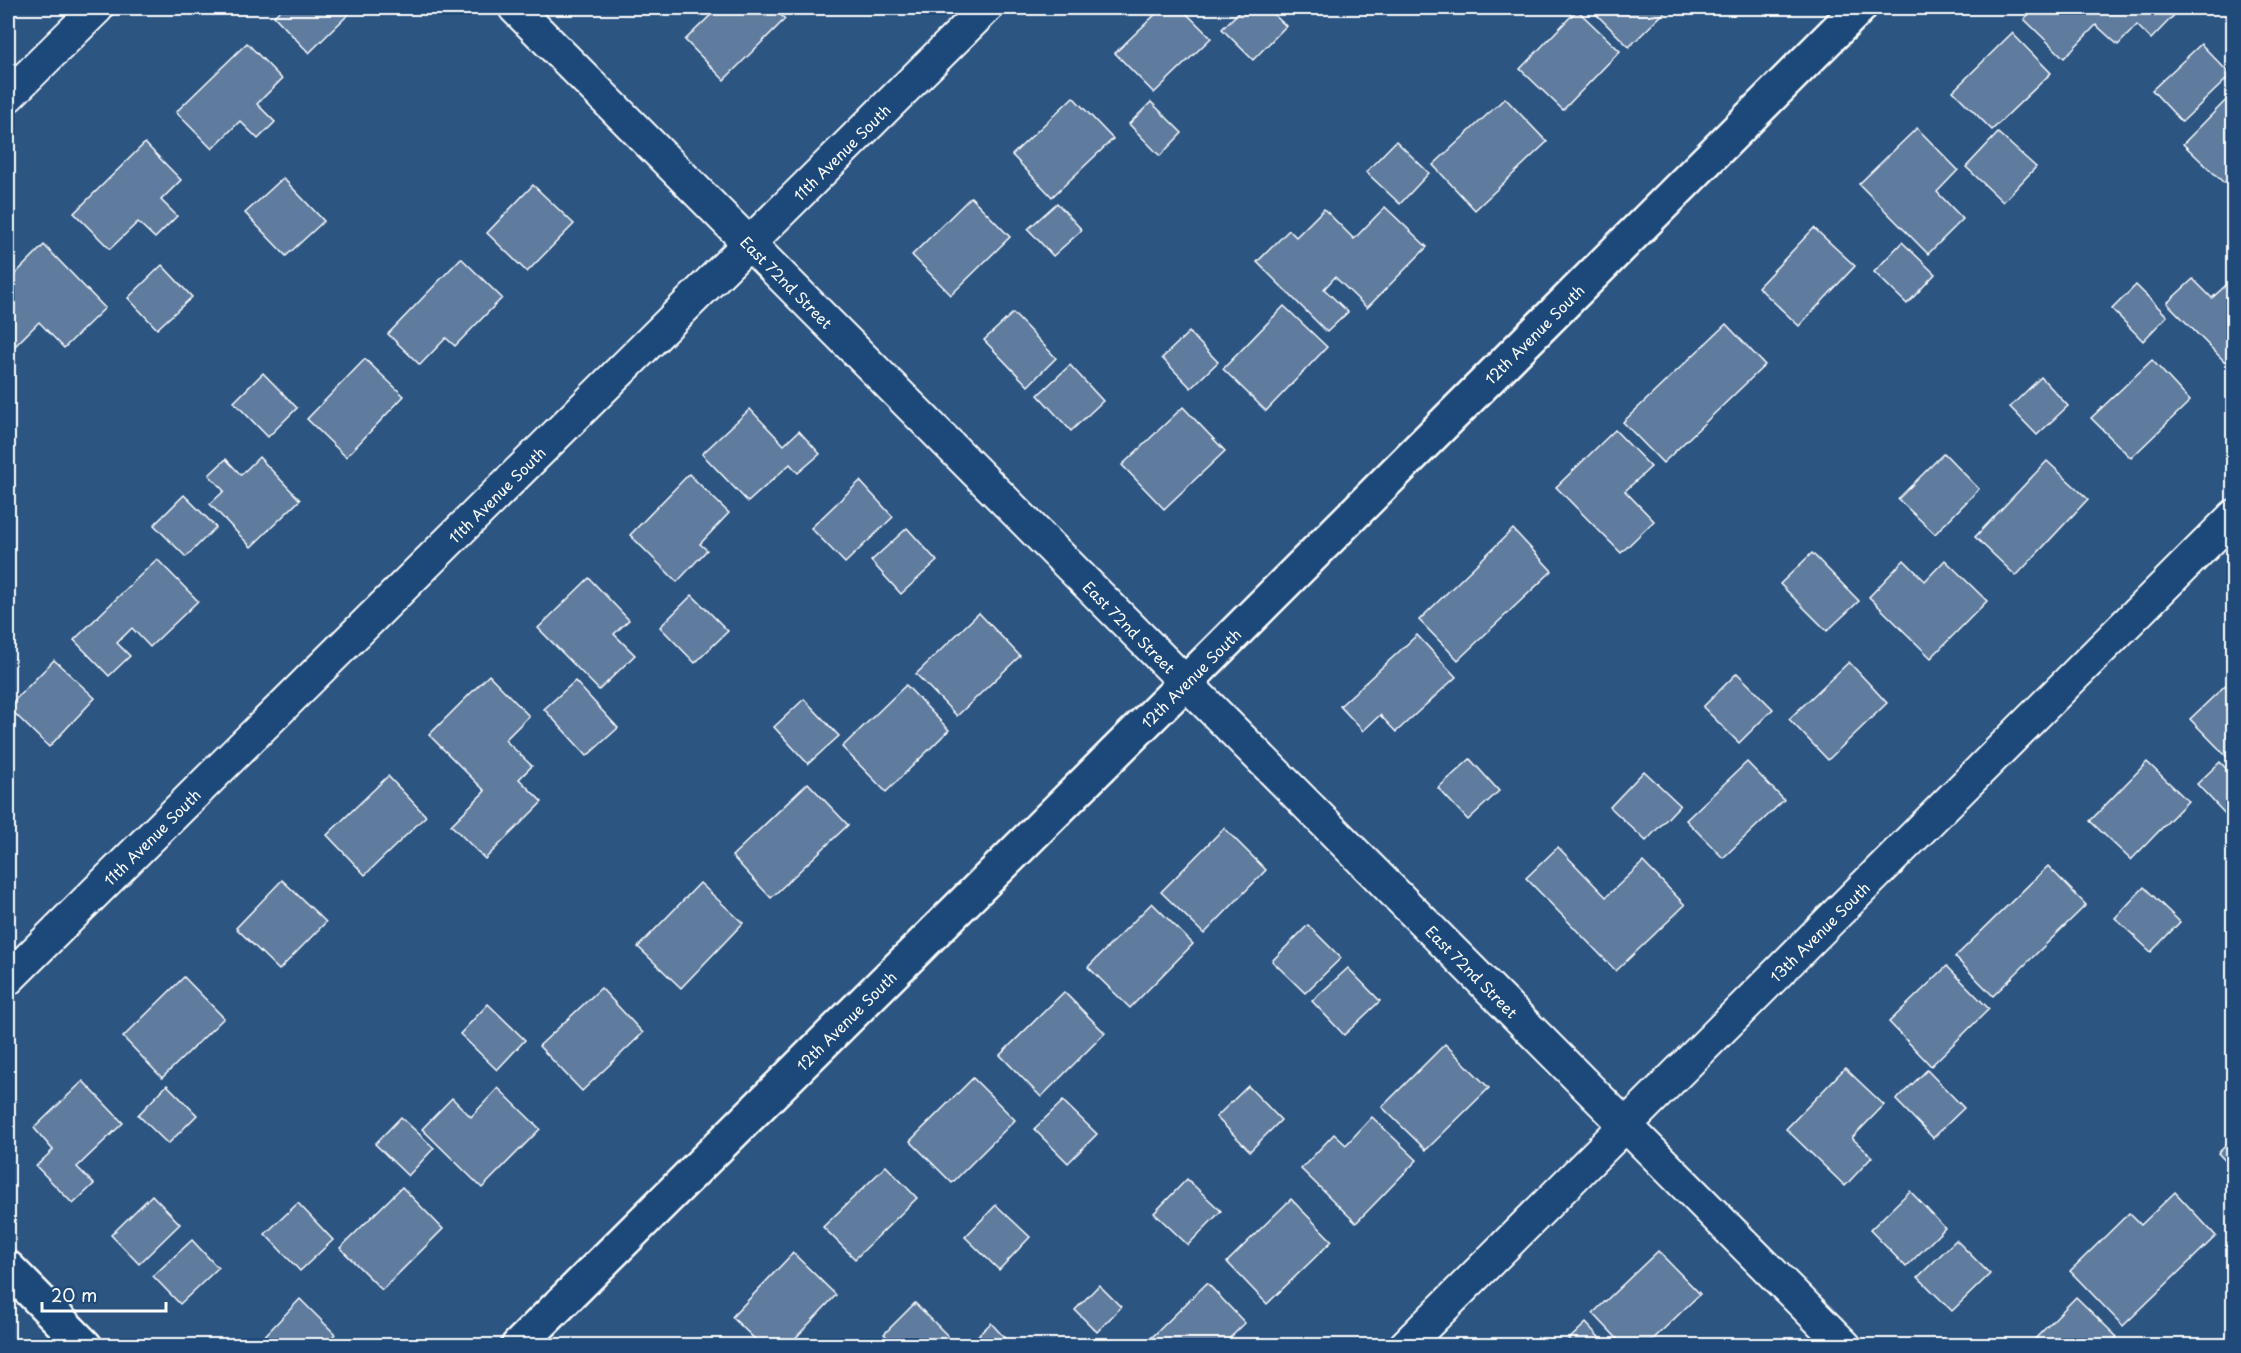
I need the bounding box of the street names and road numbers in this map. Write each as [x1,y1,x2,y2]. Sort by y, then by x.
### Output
street label: 11th Avenue South [787,98,895,205]
street label: East 72nd Street [736,230,838,333]
street label: 12th Avenue South [1479,278,1589,389]
street label: 11th Avenue South [442,441,550,548]
street label: East 72nd Street [1078,575,1181,678]
street label: 12th Avenue South [1135,622,1246,733]
street label: 11th Avenue South [97,783,205,890]
street label: 13th Avenue South [1764,876,1874,987]
street label: East 72nd Street [1421,920,1524,1023]
street label: 12th Avenue South [790,965,901,1075]

